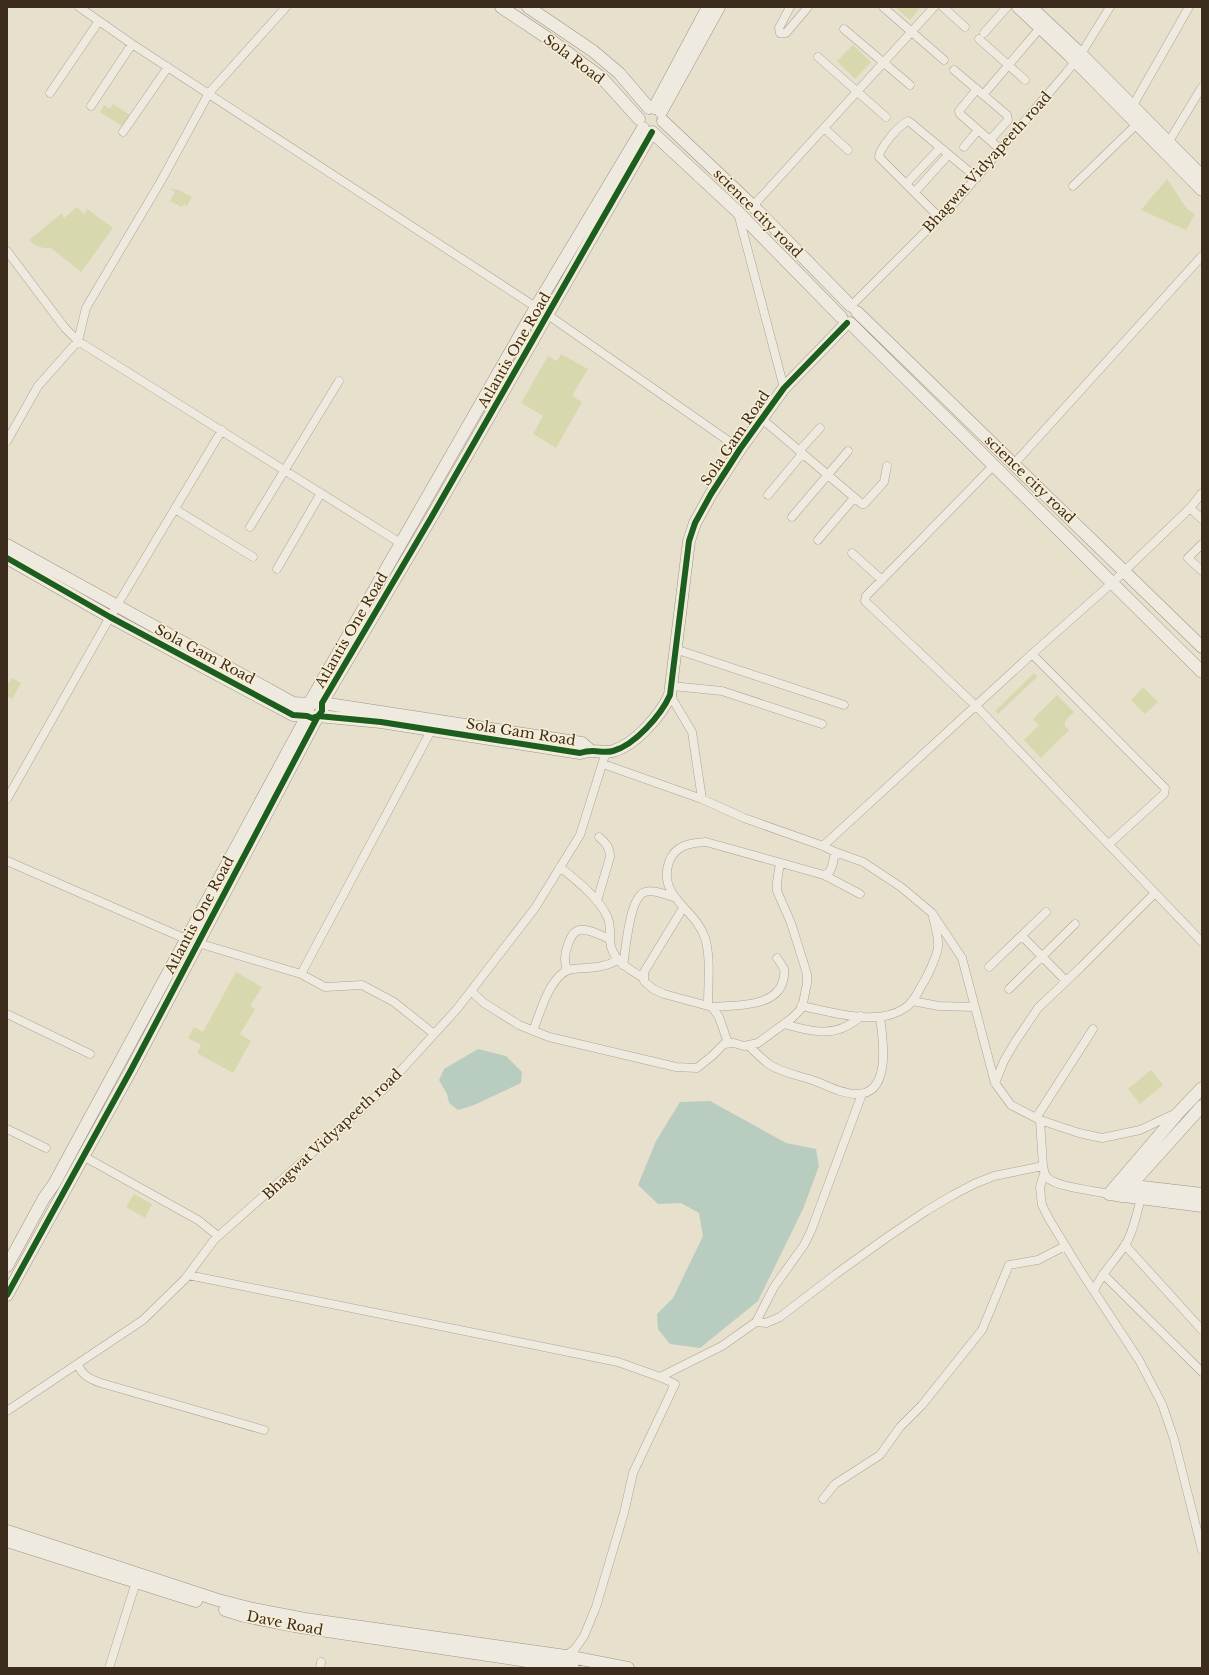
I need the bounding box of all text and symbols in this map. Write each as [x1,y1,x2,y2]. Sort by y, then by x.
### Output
street label: Sola Road [540,30,608,88]
street label: Bhagwat Vidyapeeth road [919,87,1056,236]
street label: science city road [710,165,807,262]
street label: Atlantis One Road [473,288,555,412]
street label: Sola Gam Road [697,387,774,489]
street label: science city road [981,431,1079,527]
street label: Atlantis One Road [310,568,392,692]
street label: Sola Gam Road [152,620,259,688]
street label: Sola Gam Road [465,714,578,750]
street label: Atlantis One Road [160,853,238,978]
street label: Bhagwat Vidyapeeth road [259,1064,406,1203]
street label: Dave Road [245,1607,325,1639]

